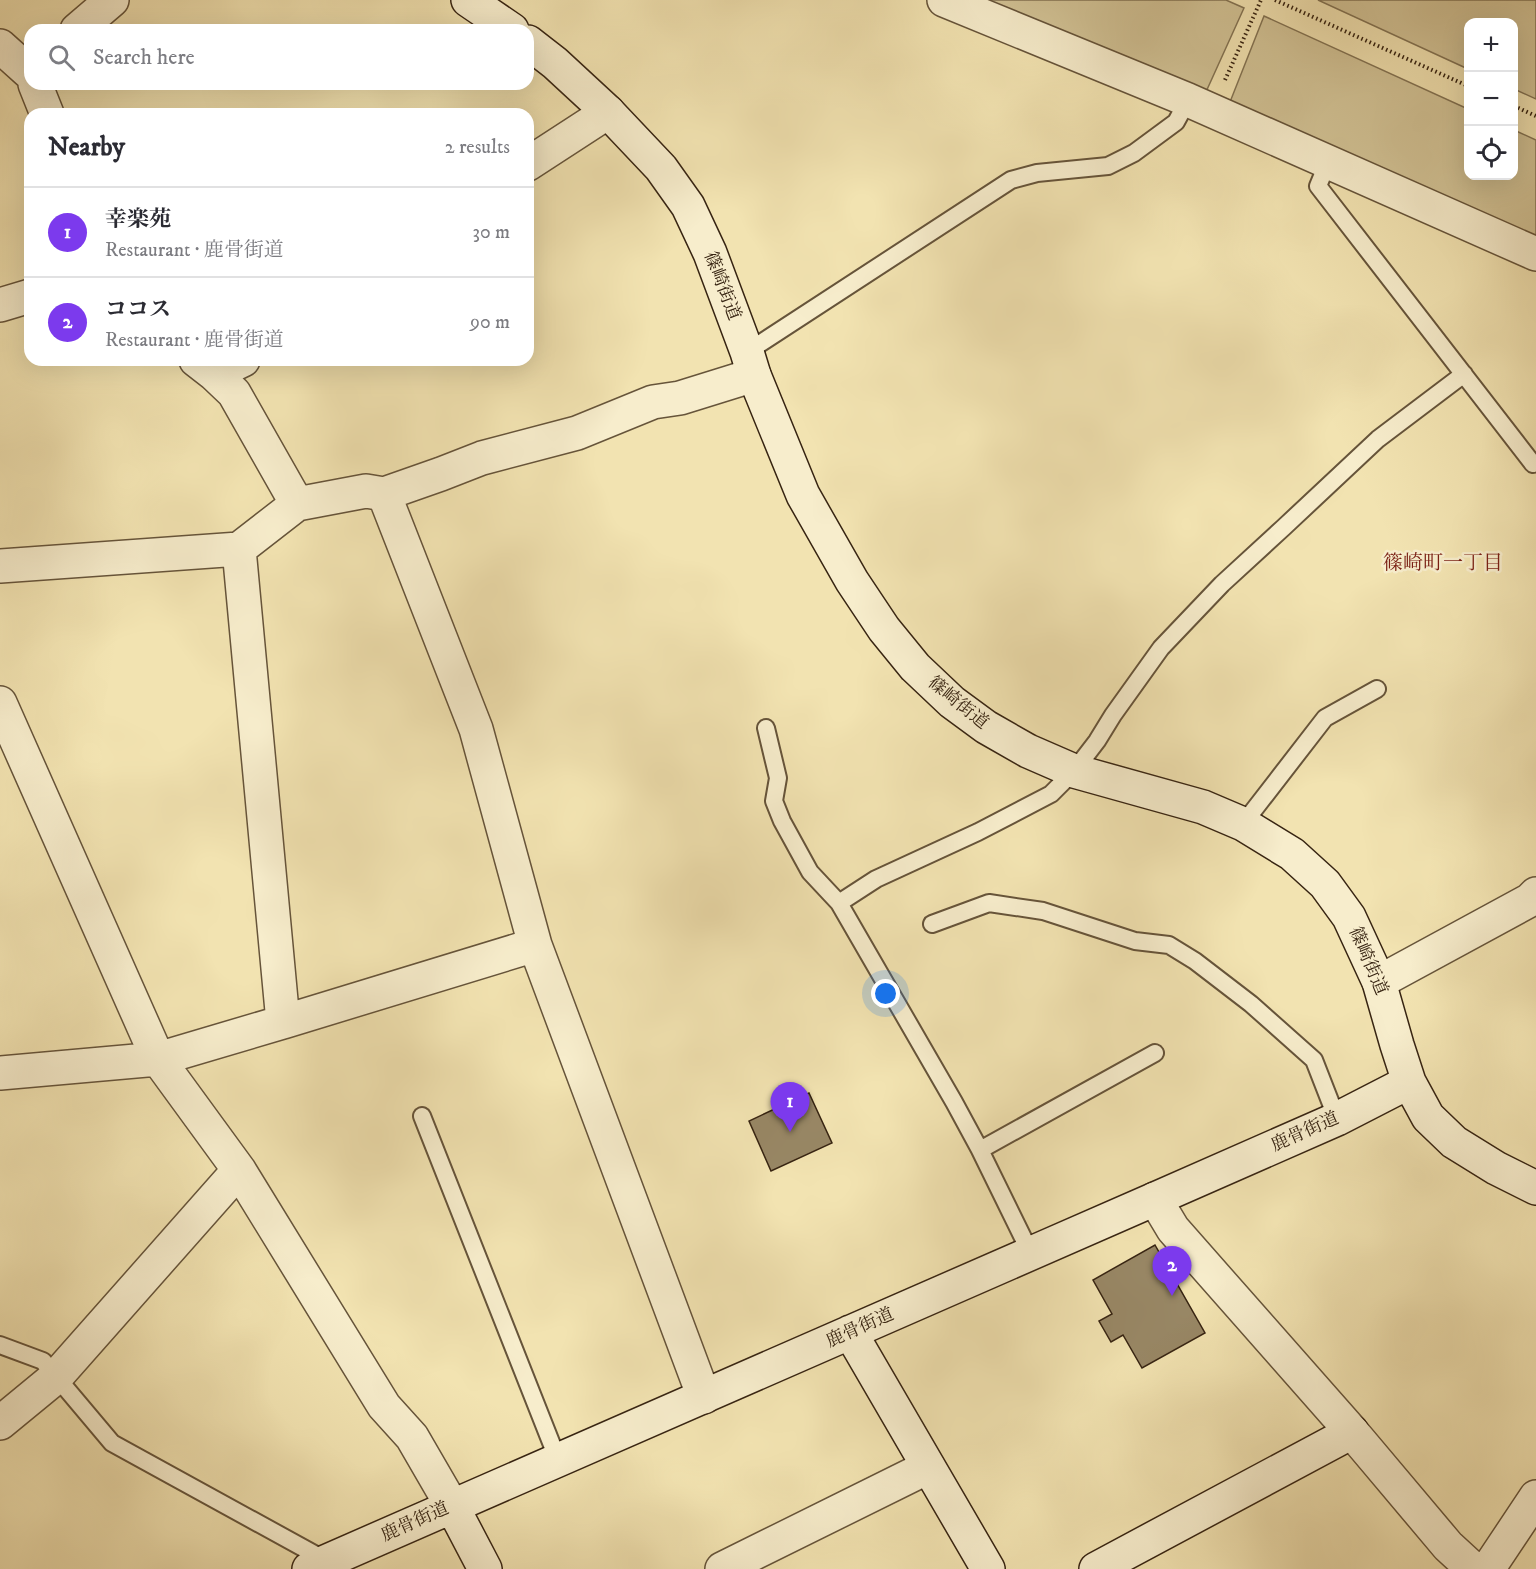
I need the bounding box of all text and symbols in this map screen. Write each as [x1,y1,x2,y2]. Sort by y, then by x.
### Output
map controls [1464,18,1518,180]
button: + [1464,18,1518,72]
search box [24,24,534,90]
icon: search [45,41,78,74]
text: Search here [93,44,195,71]
button: − [1464,72,1518,126]
button: locate [1464,126,1518,180]
text: Nearby [48,131,125,164]
text: 2 results [445,135,510,160]
text: 幸楽苑 [105,206,171,233]
text: 1 [64,220,71,245]
text: 30 m [472,220,510,245]
text: Restaurant · 鹿骨街道 [105,238,284,263]
street label: 篠崎街道 [699,248,745,324]
text: ココス [105,296,171,323]
text: 2 [63,310,72,335]
text: 90 m [470,310,510,335]
text: Restaurant · 鹿骨街道 [105,328,284,353]
district label: 篠崎町一丁目 [1383,551,1503,576]
street label: 篠崎街道 [923,672,993,734]
street label: 篠崎街道 [1344,924,1392,998]
your location [871,979,900,1008]
pin: 1 [770,1082,810,1132]
street label: 鹿骨街道 [1268,1107,1342,1157]
pin: 2 [1152,1246,1192,1296]
street label: 鹿骨街道 [823,1303,897,1353]
street label: 鹿骨街道 [378,1497,452,1547]

